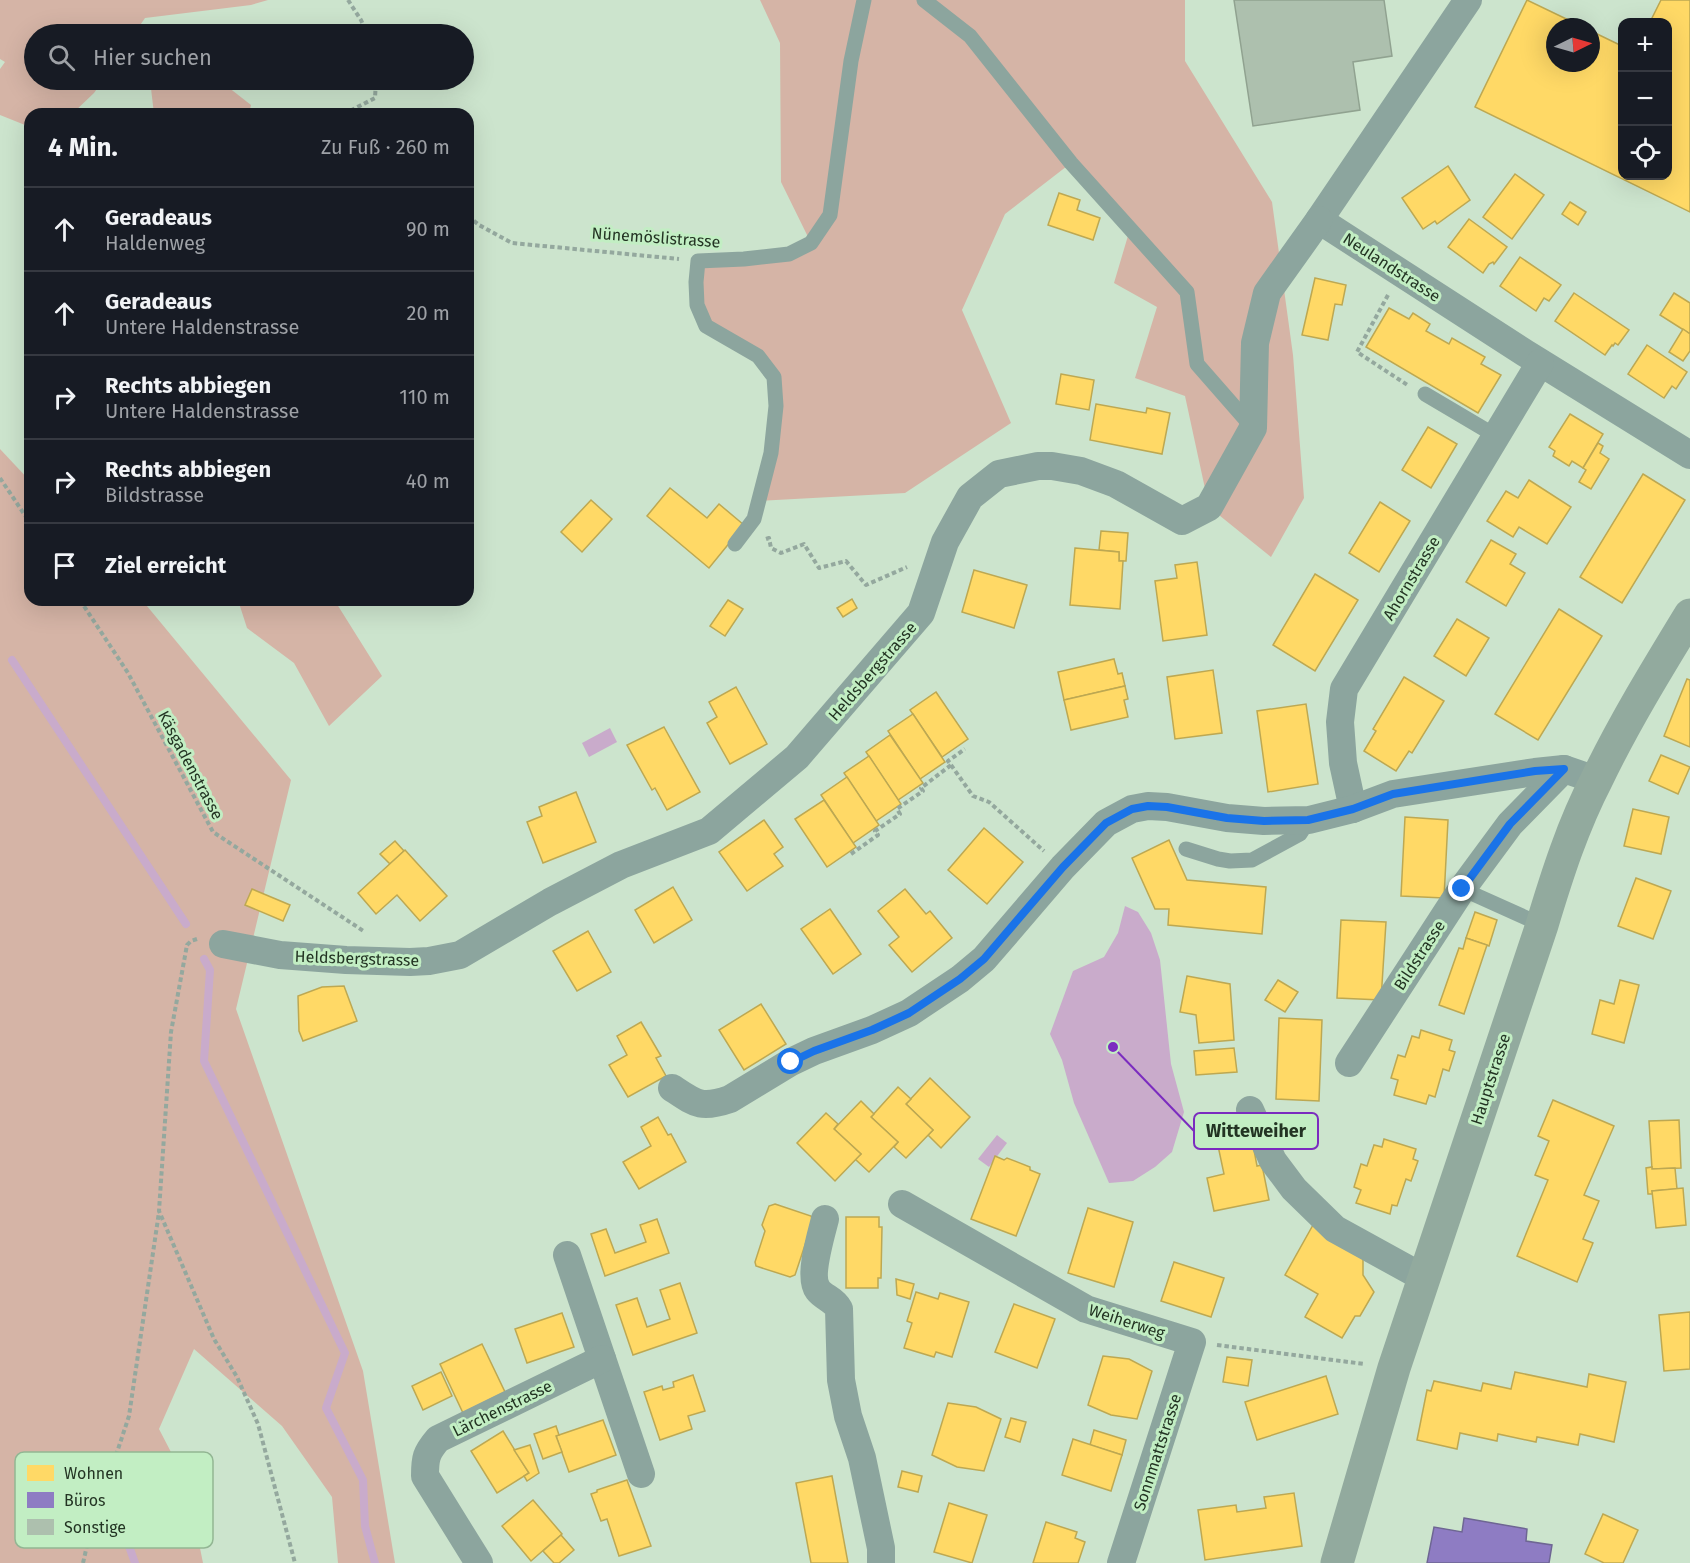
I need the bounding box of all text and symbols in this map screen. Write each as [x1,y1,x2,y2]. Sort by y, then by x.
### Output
north arrow [1546,18,1600,72]
map controls [1618,18,1672,180]
button: + [1618,18,1672,72]
search box [24,24,474,90]
icon: search [45,41,78,74]
text: Hier suchen [93,44,212,71]
button: − [1618,72,1672,126]
button: locate [1618,126,1672,180]
text: 4 Min. [48,132,118,163]
text: Zu Fuß · 260 m [321,135,450,159]
text: Geradeaus [105,204,212,231]
icon: ahead [48,213,81,246]
text: 90 m [406,217,450,241]
street label: Nünemöslistrasse [591,224,721,251]
street label: Neulandstrasse [1340,229,1444,306]
text: Haldenweg [105,231,205,255]
text: Geradeaus [105,288,212,315]
icon: ahead [48,297,81,330]
text: 20 m [407,301,450,325]
text: Untere Haldenstrasse [105,315,299,339]
text: Rechts abbiegen [105,372,271,399]
icon: right [48,381,81,414]
text: 110 m [399,385,450,409]
text: Untere Haldenstrasse [105,399,299,423]
text: Rechts abbiegen [105,456,271,483]
icon: right [48,465,81,498]
text: 40 m [406,469,450,493]
text: Bildstrasse [105,483,204,507]
street label: Ahornstrasse [1379,533,1444,624]
icon: arrive [48,549,81,582]
text: Ziel erreicht [105,552,226,579]
street label: Heldsbergstrasse [824,618,920,725]
street label: Käsgadenstrasse [154,708,227,823]
route end [1448,875,1474,901]
street label: Bildstrasse [1390,917,1449,994]
street label: Heldsbergstrasse [294,947,420,970]
street label: Hauptstrasse [1467,1031,1514,1127]
route start [777,1048,803,1074]
callout: Witteweiher [1194,1113,1318,1149]
text: Witteweiher [1206,1120,1307,1142]
street label: Weiherweg [1086,1300,1168,1343]
street label: Lärchenstrasse [449,1376,555,1441]
street label: Sonnmattstrasse [1130,1391,1185,1513]
legend [15,1452,213,1548]
text: Wohnen [64,1464,123,1483]
text: Büros [64,1491,106,1510]
text: Sonstige [64,1518,126,1537]

